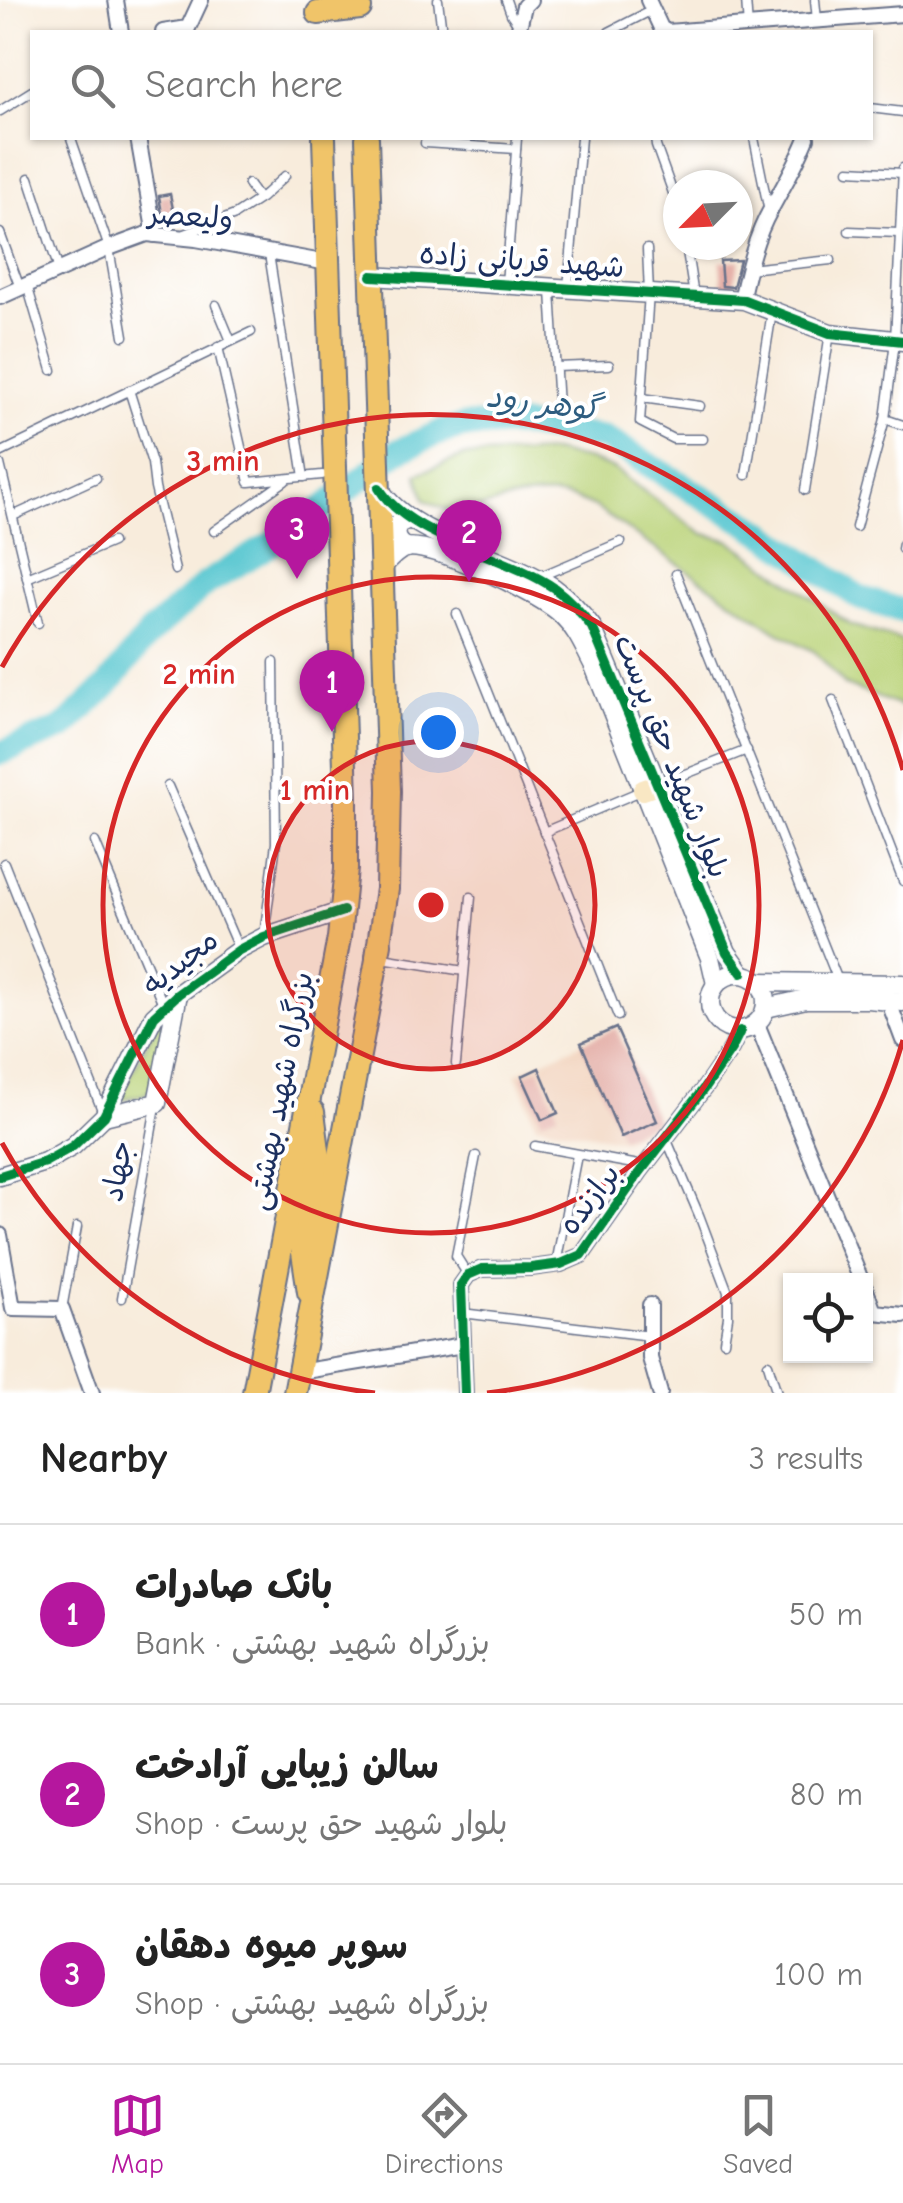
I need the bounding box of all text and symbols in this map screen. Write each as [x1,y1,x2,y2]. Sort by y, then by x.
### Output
search box [30,30,873,140]
icon: search [65,58,120,113]
text: Search here [145,63,343,107]
north arrow [663,170,753,260]
street label: ولیعصر [145,196,234,237]
street label: شهید قربانی زاده [418,236,626,286]
water label: گوهر رود [484,377,607,428]
text: 3 min [187,444,259,479]
pin: 3 [264,496,330,579]
pin: 2 [436,500,502,582]
street label: بلوار شهید حق پرست [606,629,736,883]
pin: 1 [300,650,364,732]
text: 2 min [162,657,236,692]
your location [413,707,464,758]
text: 1 min [280,773,350,808]
centre of rings [413,887,449,923]
street label: مجیدیه [136,922,225,1003]
street label: بزرگراه شهید بهشتی [240,969,322,1214]
street label: جهاد [95,1138,140,1204]
street label: برازنده [551,1157,627,1242]
map controls [783,1273,873,1363]
button: locate [783,1273,873,1363]
text: Nearby [40,1434,167,1483]
text: 3 results [749,1440,863,1477]
text: بانک صادرات [135,1564,332,1608]
text: 1 [66,1596,79,1633]
text: 50 m [789,1596,863,1633]
text: Bank · بزرگراه شهید بهشتی [135,1625,490,1662]
text: سالن زیبایی آرادخت [135,1744,439,1788]
text: 2 [65,1776,80,1813]
text: 80 m [790,1776,863,1813]
text: Shop · بلوار شهید حق پرست [135,1805,508,1842]
text: سوپر میوه دهقان [135,1924,408,1968]
text: 3 [65,1956,80,1993]
text: 100 m [774,1956,863,1993]
text: Shop · بزرگراه شهید بهشتی [135,1985,489,2022]
tab: Map [110,2088,165,2180]
tab: Directions [385,2088,503,2180]
tab: Saved [723,2088,793,2180]

